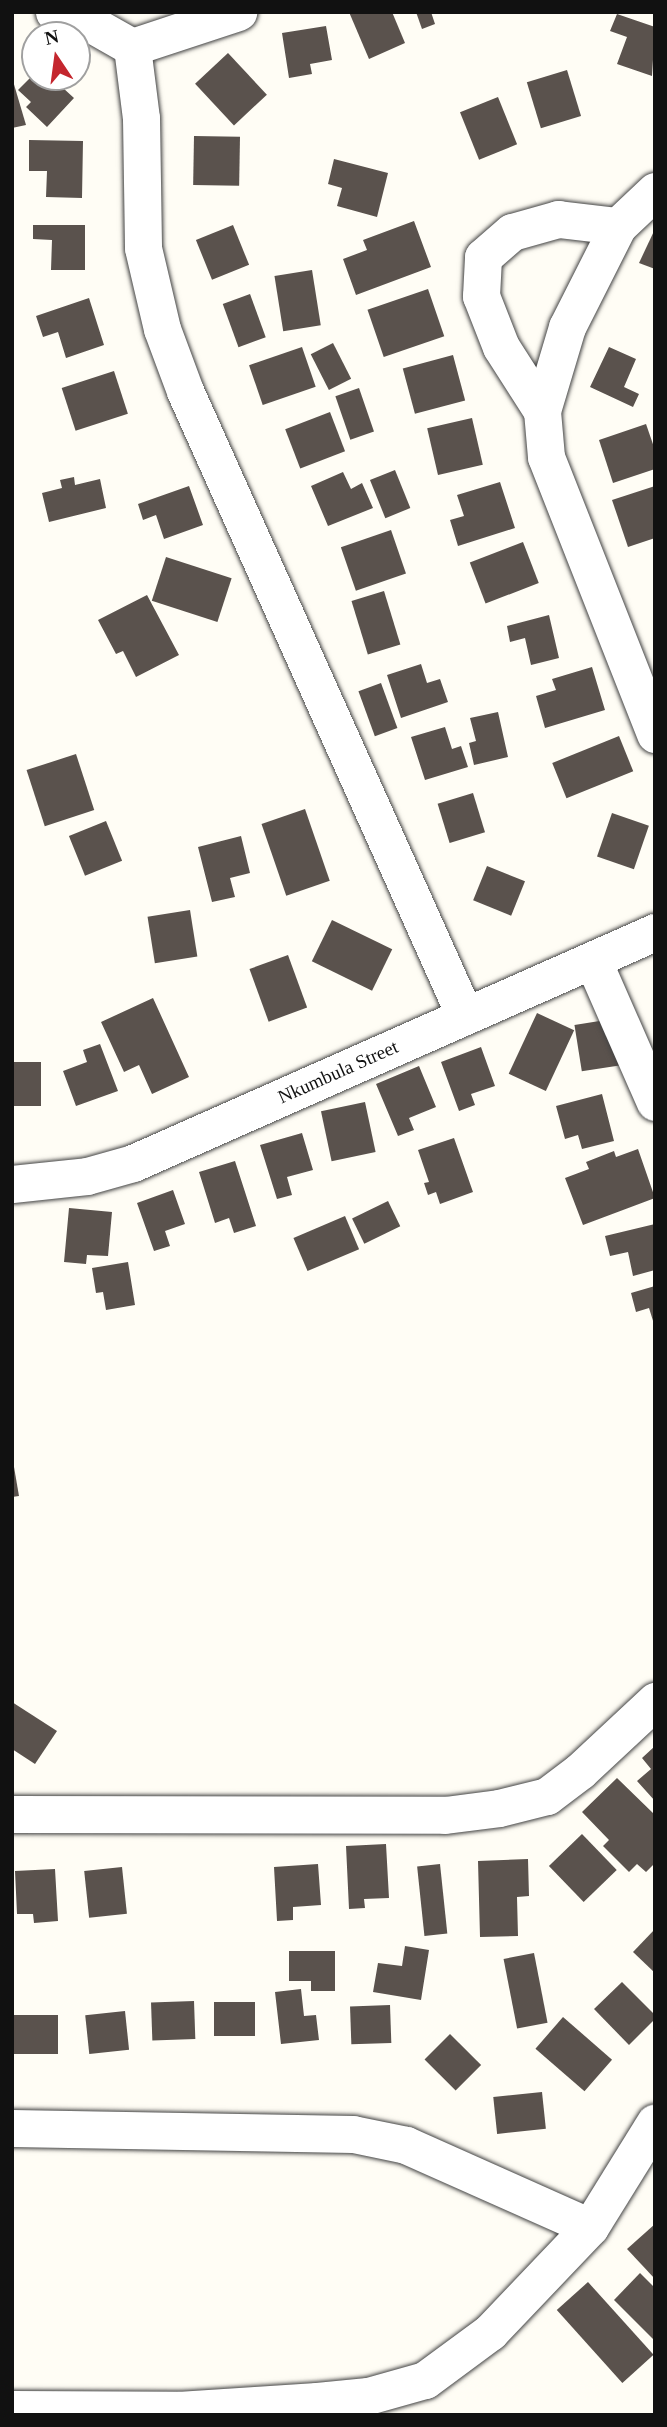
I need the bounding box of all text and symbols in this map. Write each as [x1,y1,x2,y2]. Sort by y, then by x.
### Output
north arrow [21,21,91,91]
text: N [43,25,61,49]
street label: Nkumbula Street [274,1035,402,1109]

